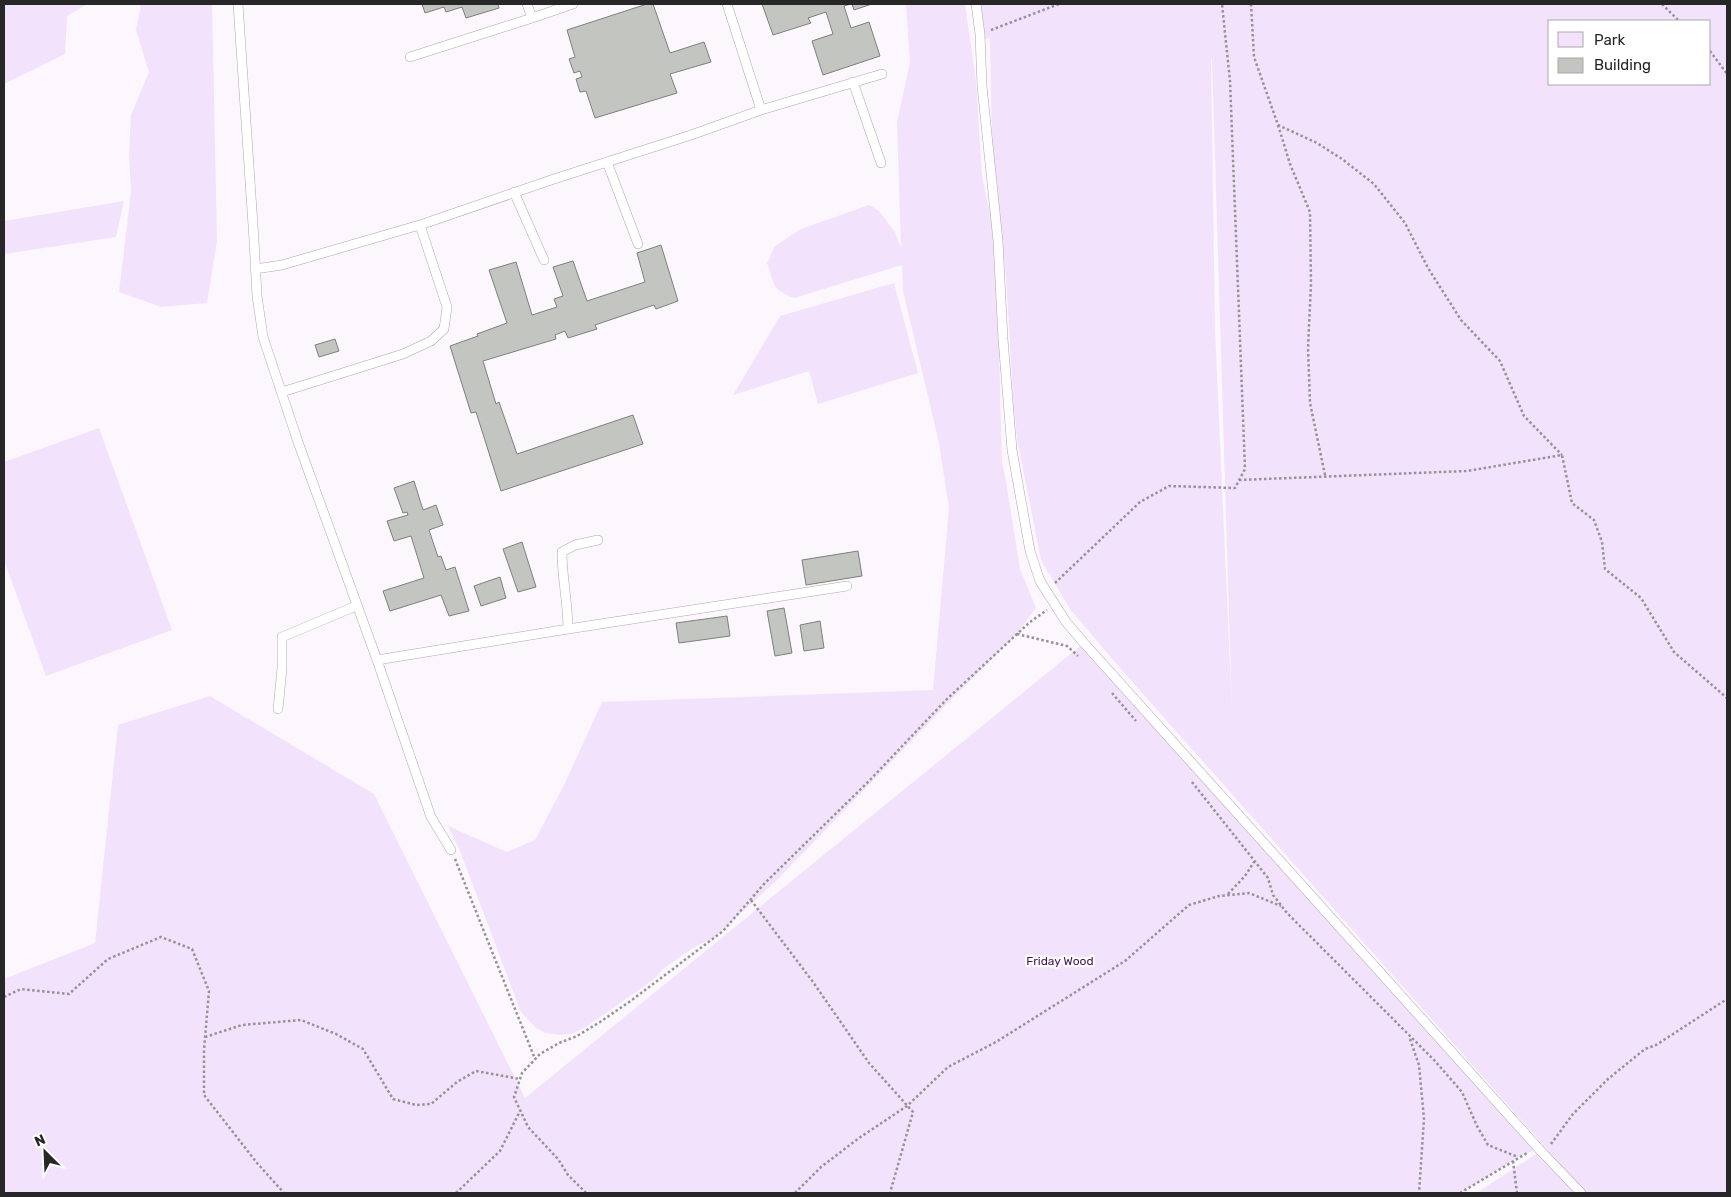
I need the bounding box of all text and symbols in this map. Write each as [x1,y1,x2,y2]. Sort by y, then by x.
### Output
legend [1548,20,1711,85]
text: Park [1594,31,1625,49]
text: Building [1594,56,1651,74]
park label: Friday Wood [1026,954,1094,968]
north arrow [20,1127,70,1177]
text: N [32,1131,48,1150]

